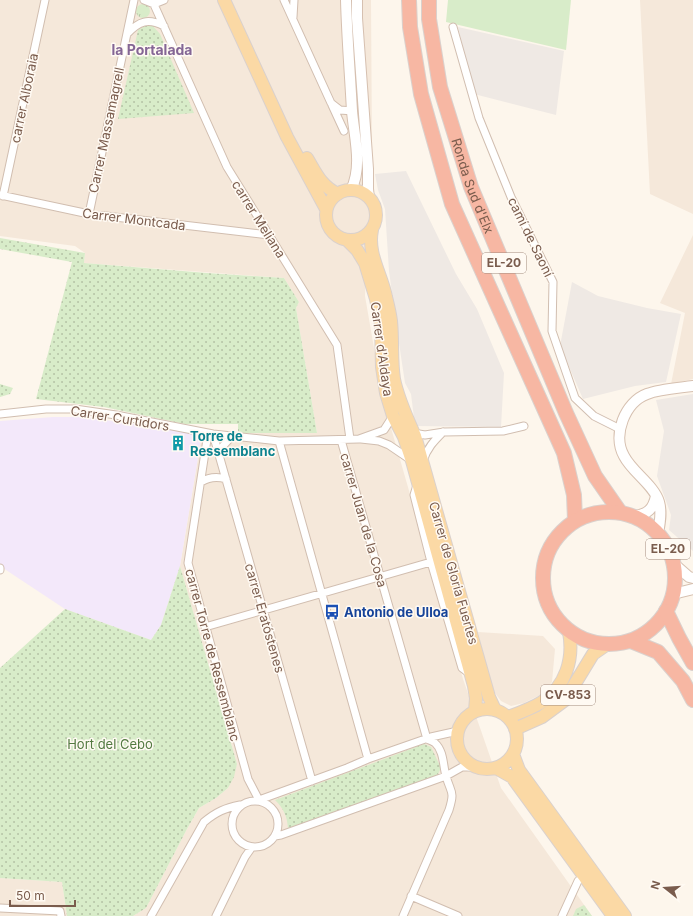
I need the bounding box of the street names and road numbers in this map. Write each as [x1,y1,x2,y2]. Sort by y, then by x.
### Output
street label: carrer Alboraia [7,52,41,144]
street label: Carrer Massamagrell [85,66,127,194]
street label: Ronda Sud d'Elx [448,136,498,236]
street label: carrer Meliana [229,177,289,261]
street label: camí de Saoní [505,195,558,280]
street label: Carrer Montcada [81,205,187,233]
road number: EL-20 [482,253,526,273]
street label: Carrer d'Aldaya [367,301,397,397]
street label: Carrer Curtidors [69,402,171,434]
street label: carrer Juan de la Cosa [337,451,391,589]
street label: Carrer de Gloria Fuertes [426,500,482,646]
road number: EL-20 [646,539,690,559]
street label: carrer Eratóstenes [242,561,288,675]
street label: carrer Torre de Ressemblanc [182,567,244,743]
road number: CV-853 [541,685,595,705]

